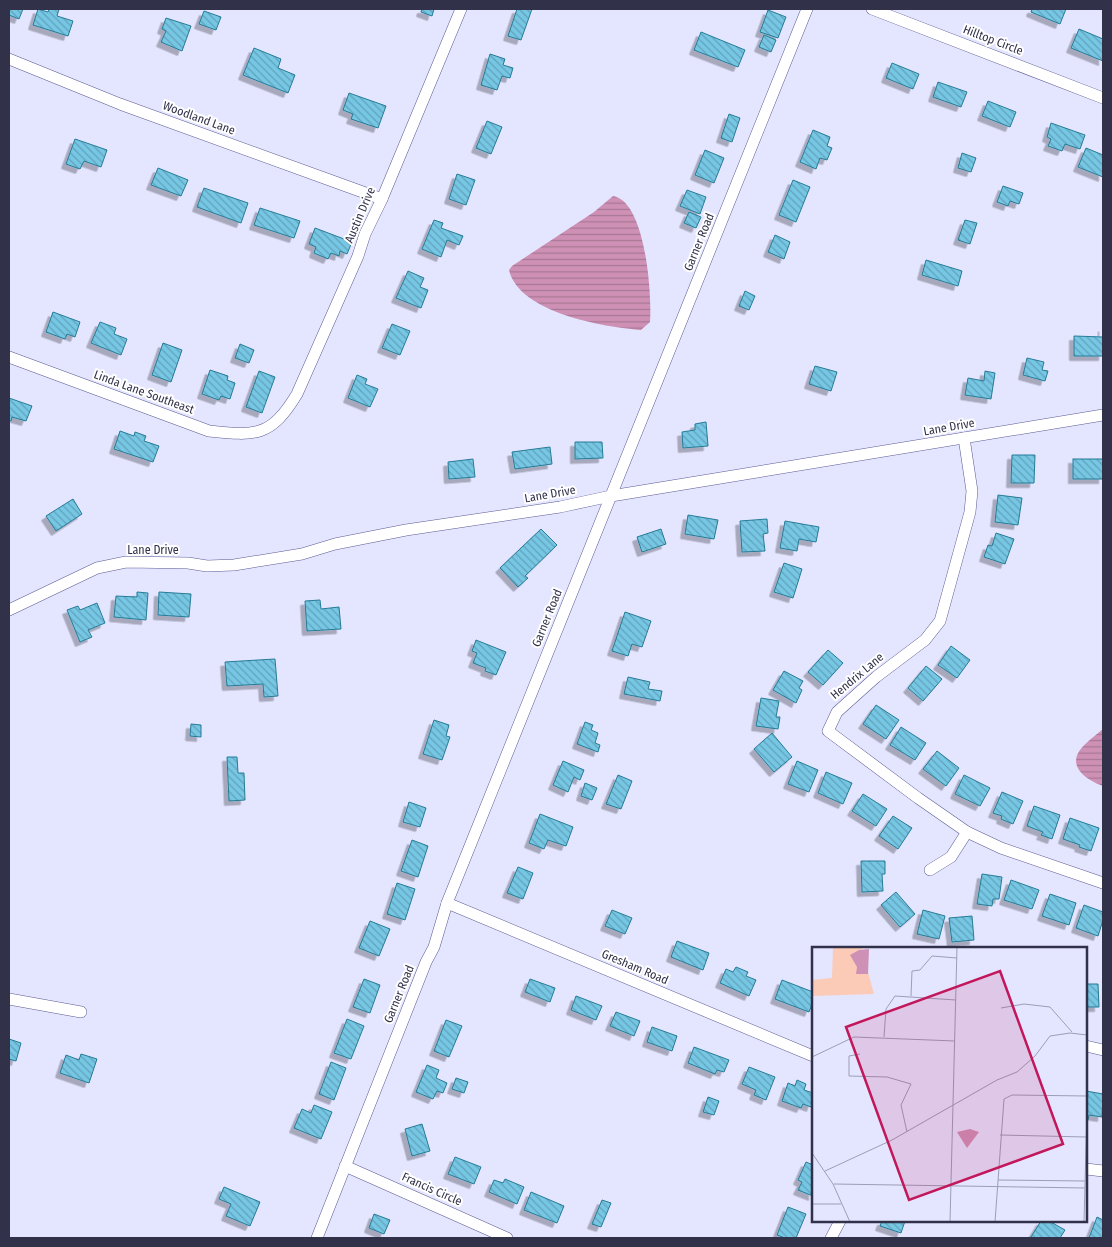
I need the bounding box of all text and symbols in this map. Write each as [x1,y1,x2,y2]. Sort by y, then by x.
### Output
street label: Hilltop Circle [961,22,1025,58]
street label: Woodland Lane [161,98,237,138]
street label: Austin Drive [342,185,378,245]
street label: Garner Road [681,211,717,273]
street label: Linda Lane Southeast [92,367,196,417]
street label: Lane Drive [922,416,976,438]
street label: Lane Drive [523,483,577,505]
street label: Lane Drive [127,543,179,557]
street label: Garner Road [529,587,565,649]
street label: Hendrix Lane [828,650,886,702]
street label: Gresham Road [600,947,670,987]
inset map [812,947,1087,1222]
street label: Garner Road [381,963,417,1025]
street label: Francis Circle [400,1170,464,1208]

